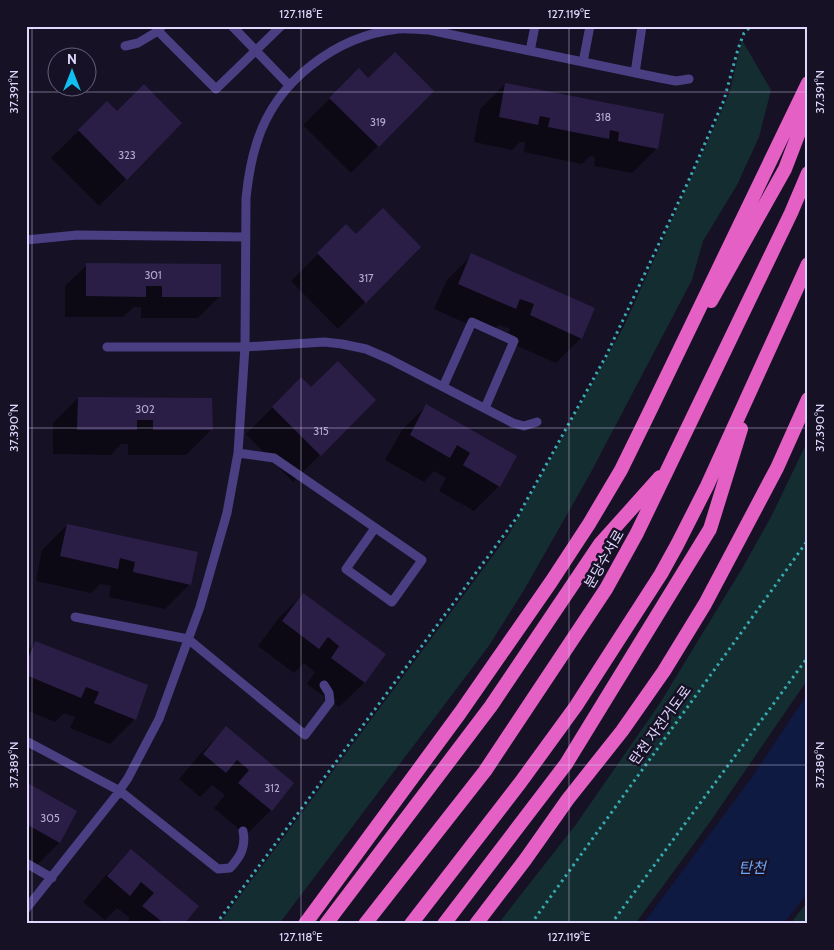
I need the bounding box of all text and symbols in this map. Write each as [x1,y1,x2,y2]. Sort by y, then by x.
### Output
text: 127.118°E [279,6,323,21]
text: 127.119°E [548,6,591,21]
north arrow [48,48,98,98]
text: N [67,50,77,68]
text: 37.391°N [6,70,21,114]
text: 37.391°N [812,70,827,114]
house number: 318 [595,110,611,124]
house number: 319 [370,115,386,129]
house number: 323 [118,148,136,162]
house number: 301 [144,268,162,282]
house number: 317 [358,271,374,285]
house number: 302 [135,402,155,416]
text: 37.390°N [6,404,21,452]
text: 37.390°N [812,404,827,452]
house number: 315 [313,424,329,438]
street label: 분당수서로 [580,527,628,591]
street label: 탄천 자전거도로 [625,682,695,768]
text: 37.389°N [6,741,21,789]
text: 37.389°N [812,741,827,789]
house number: 312 [264,781,280,795]
house number: 305 [40,811,60,825]
water label: 탄천 [738,859,768,877]
text: 127.118°E [279,929,323,944]
text: 127.119°E [548,929,591,944]

